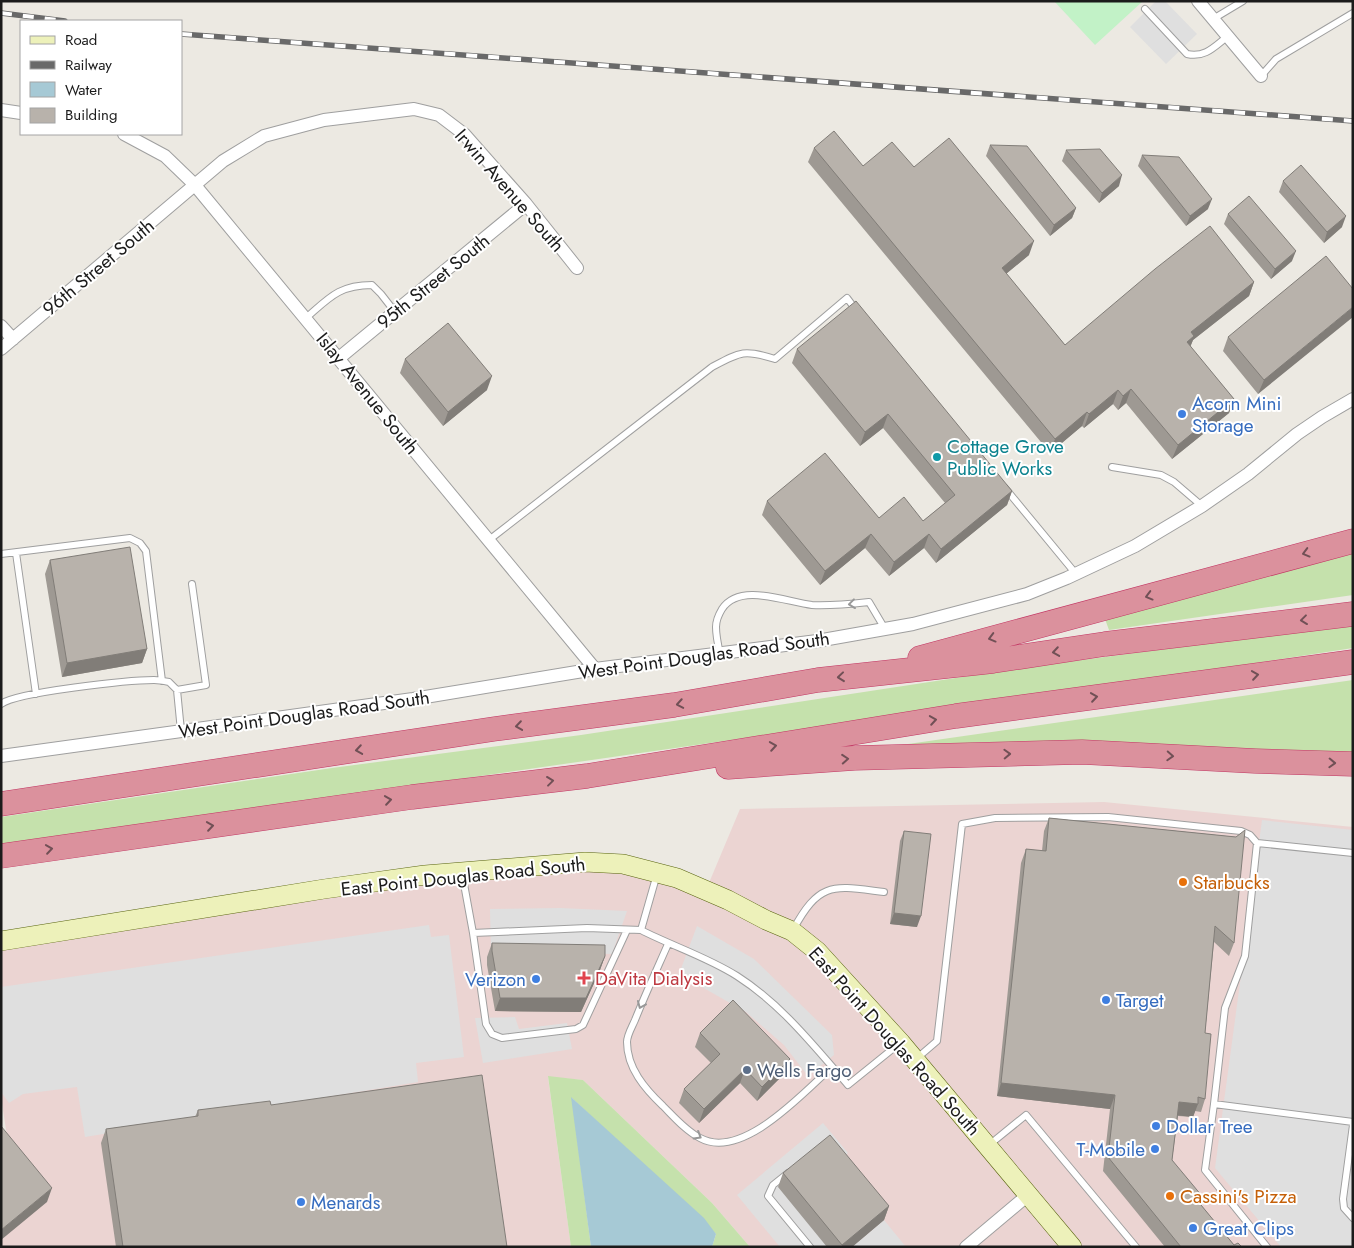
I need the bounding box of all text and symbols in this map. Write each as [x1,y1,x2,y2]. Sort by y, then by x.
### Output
legend [20,20,182,135]
text: Road [65,29,97,51]
text: Railway [65,54,112,76]
text: Water [65,79,103,101]
text: Building [65,104,117,126]
street label: Irwin Avenue South [448,123,571,258]
street label: 96th Street South [37,213,160,322]
street label: 95th Street South [371,227,496,335]
street label: Islay Avenue South [310,327,425,460]
place label: Acorn Mini Storage [1192,390,1281,439]
marker: Acorn Mini Storage [1176,408,1188,420]
place label: Cottage Grove Public Works [947,433,1064,482]
marker: Cottage Grove Public Works [931,451,943,463]
one-way arrow [1302,548,1310,558]
one-way arrow [1145,590,1153,600]
one-way arrow [848,598,856,609]
one-way arrow [1300,614,1308,625]
street label: West Point Douglas Road South [577,624,831,686]
one-way arrow [987,632,996,643]
one-way arrow [1052,646,1061,656]
one-way arrow [1252,670,1260,681]
one-way arrow [836,671,844,682]
street label: West Point Douglas Road South [177,683,431,745]
one-way arrow [1091,692,1099,703]
one-way arrow [676,698,685,708]
one-way arrow [929,715,938,725]
one-way arrow [515,720,523,731]
one-way arrow [769,741,777,751]
one-way arrow [354,744,362,755]
one-way arrow [1004,749,1011,759]
one-way arrow [1166,751,1174,762]
one-way arrow [841,754,849,765]
one-way arrow [1328,758,1336,768]
one-way arrow [546,776,554,787]
one-way arrow [385,795,393,806]
one-way arrow [207,821,215,832]
one-way arrow [46,844,54,855]
street label: East Point Douglas Road South [339,850,587,903]
place label: Starbucks [1193,869,1270,896]
marker: Starbucks [1177,876,1189,888]
street label: East Point Douglas Road South [802,941,987,1142]
place label: DaVita Dialysis [595,965,713,992]
place label: Verizon [465,966,526,993]
marker: DaVita Dialysis [577,971,591,985]
marker: Verizon [530,973,542,985]
place label: Target [1116,987,1164,1014]
marker: Target [1100,994,1112,1006]
one-way arrow [637,1000,647,1008]
place label: Wells Fargo [757,1057,852,1084]
marker: Wells Fargo [741,1064,753,1076]
place label: Dollar Tree [1166,1113,1253,1140]
marker: Dollar Tree [1150,1120,1162,1132]
one-way arrow [692,1129,701,1139]
place label: T-Mobile [1076,1136,1145,1163]
marker: T-Mobile [1149,1143,1161,1155]
place label: Cassini's Pizza [1180,1183,1297,1210]
place label: Menards [311,1189,381,1216]
marker: Cassini's Pizza [1164,1190,1176,1202]
marker: Menards [295,1196,307,1208]
place label: Great Clips [1203,1215,1294,1242]
marker: Great Clips [1187,1222,1199,1234]

